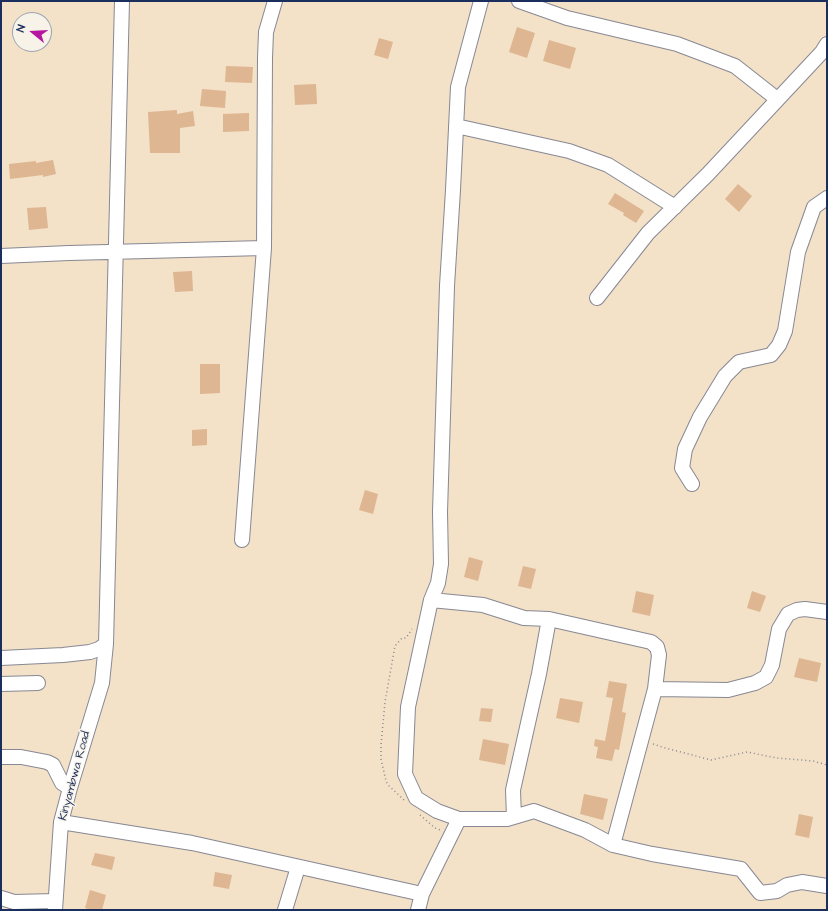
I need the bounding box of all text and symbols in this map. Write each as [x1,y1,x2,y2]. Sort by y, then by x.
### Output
north arrow [12,12,52,52]
text: N [13,23,29,34]
street label: Kinyambwa Road [56,730,94,822]

